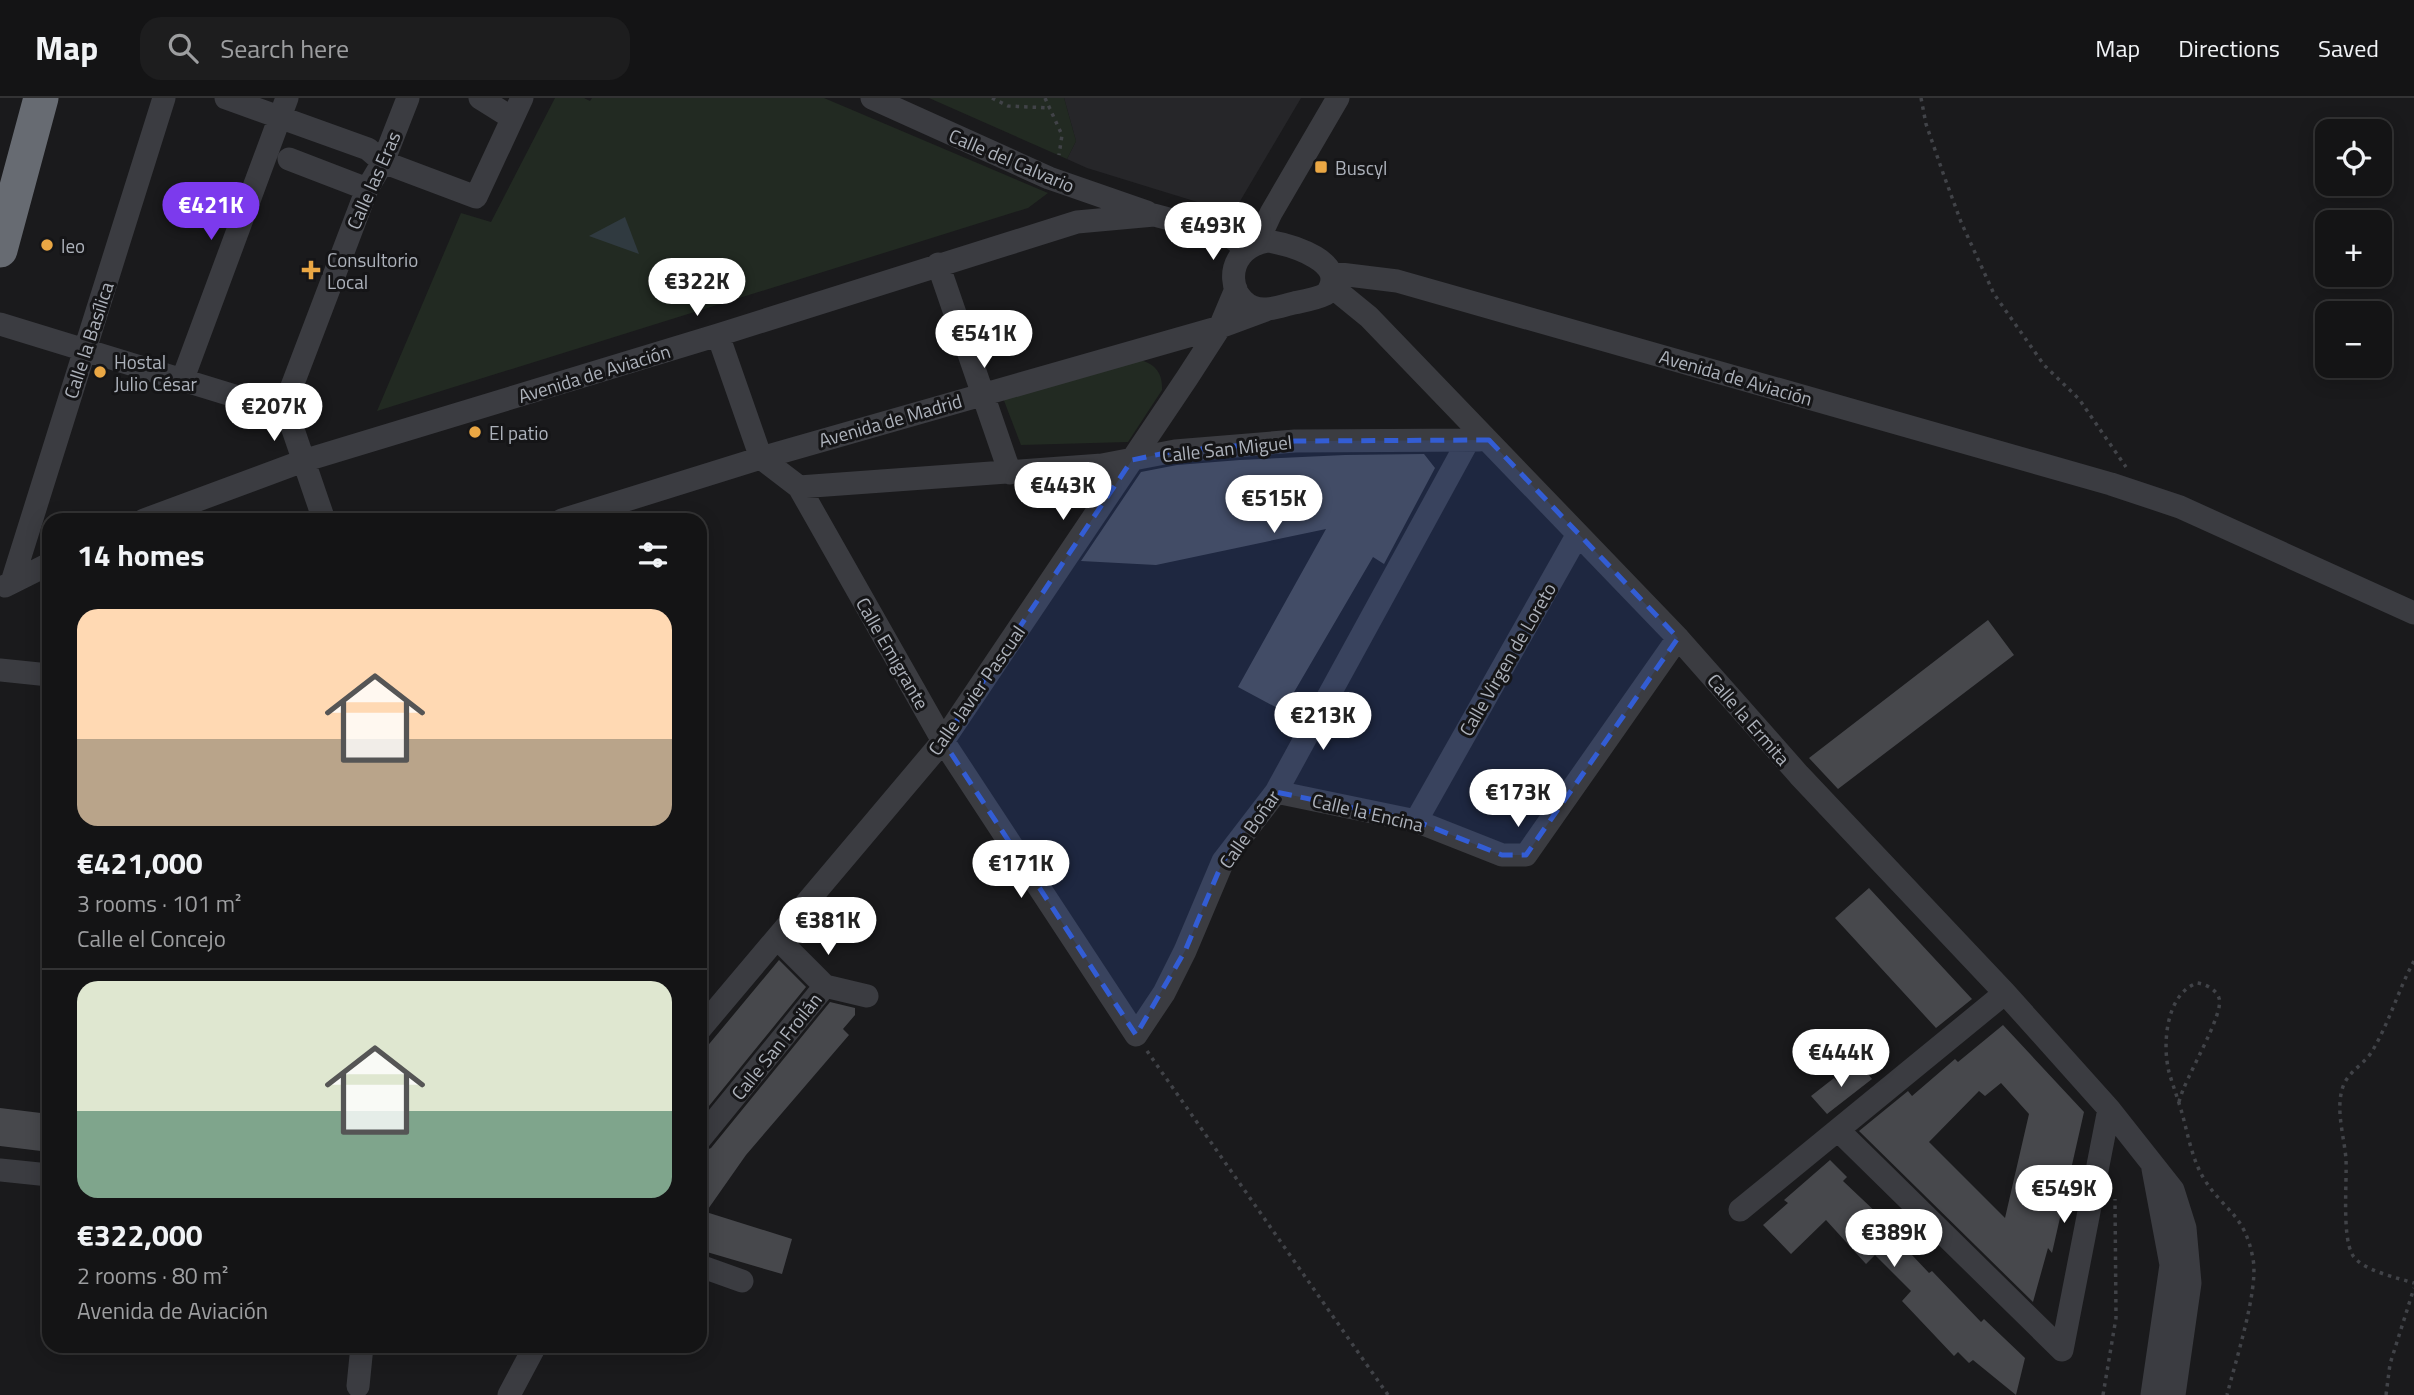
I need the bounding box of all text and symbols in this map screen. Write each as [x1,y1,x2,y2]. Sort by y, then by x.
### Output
search box [140,17,630,80]
text: Map [35,23,98,73]
icon: search [164,29,202,67]
text: Search here [220,29,349,68]
text: Map [2095,30,2140,66]
text: Directions [2178,30,2280,66]
text: Saved [2318,30,2379,66]
map controls [2315,119,2392,378]
button: locate [2315,119,2392,196]
street label: Calle del Calvario [945,120,1079,200]
street label: Calle las Eras [338,126,408,234]
place label: Buscyl [1335,153,1387,182]
marker: Buscyl [1313,159,1329,175]
pin: €421K [162,183,260,242]
text: €421K [178,187,244,222]
pin: €493K [1164,202,1262,262]
text: €493K [1180,207,1246,242]
button: + [2315,210,2392,287]
place label: leo [61,231,85,260]
marker: leo [39,237,55,253]
place label: Consultorio Local [327,245,418,296]
pin: €322K [648,258,746,318]
marker: Consultorio Local [301,260,321,280]
text: €322K [664,263,730,298]
street label: Calle la Basílica [55,277,121,402]
button: − [2315,301,2392,378]
pin: €541K [935,310,1033,370]
text: €541K [951,315,1017,350]
street label: Avenida de Aviación [514,336,674,410]
street label: Avenida de Aviación [1656,341,1816,413]
place label: Hostal Julio César [114,347,197,398]
marker: Hostal Julio César [92,364,108,380]
pin: €207K [225,384,323,443]
street label: Avenida de Madrid [815,386,965,454]
text: €207K [241,388,307,423]
place label: El patio [489,418,548,447]
marker: El patio [467,424,483,440]
street label: Calle San Miguel [1161,427,1293,469]
pin: €443K [1014,462,1112,522]
text: €443K [1030,467,1096,502]
pin: €515K [1225,476,1323,535]
text: €515K [1241,480,1307,515]
text: 14 homes [77,532,204,578]
icon: filters [634,536,672,574]
street label: Calle Virgen de Loreto [1451,577,1563,741]
street label: Calle Emigrante [849,592,937,714]
street label: Calle Javier Pascual [920,619,1032,761]
icon: home [312,655,438,781]
street label: Calle la Ermita [1701,667,1798,772]
pin: €213K [1274,692,1372,752]
text: €213K [1290,697,1356,732]
pin: €173K [1469,770,1567,829]
text: €173K [1485,774,1551,809]
street label: Calle Boñar [1211,783,1287,874]
street label: Calle la Encina [1310,785,1427,839]
text: €421,000 [77,840,203,886]
pin: €171K [972,840,1070,900]
text: €171K [988,845,1054,880]
text: 3 rooms · 101 m² [77,886,241,921]
pin: €381K [779,898,877,957]
text: €381K [795,902,861,937]
text: Calle el Concejo [77,921,226,956]
street label: Calle San Froilán [724,986,828,1106]
icon: home [312,1027,438,1153]
pin: €444K [1792,1030,1890,1089]
text: €444K [1808,1034,1874,1069]
pin: €549K [2015,1166,2113,1225]
text: €549K [2031,1170,2097,1205]
pin: €389K [1845,1210,1943,1269]
text: €322,000 [77,1212,203,1258]
text: €389K [1861,1214,1927,1249]
text: 2 rooms · 80 m² [77,1258,228,1293]
text: Avenida de Aviación [77,1293,268,1328]

